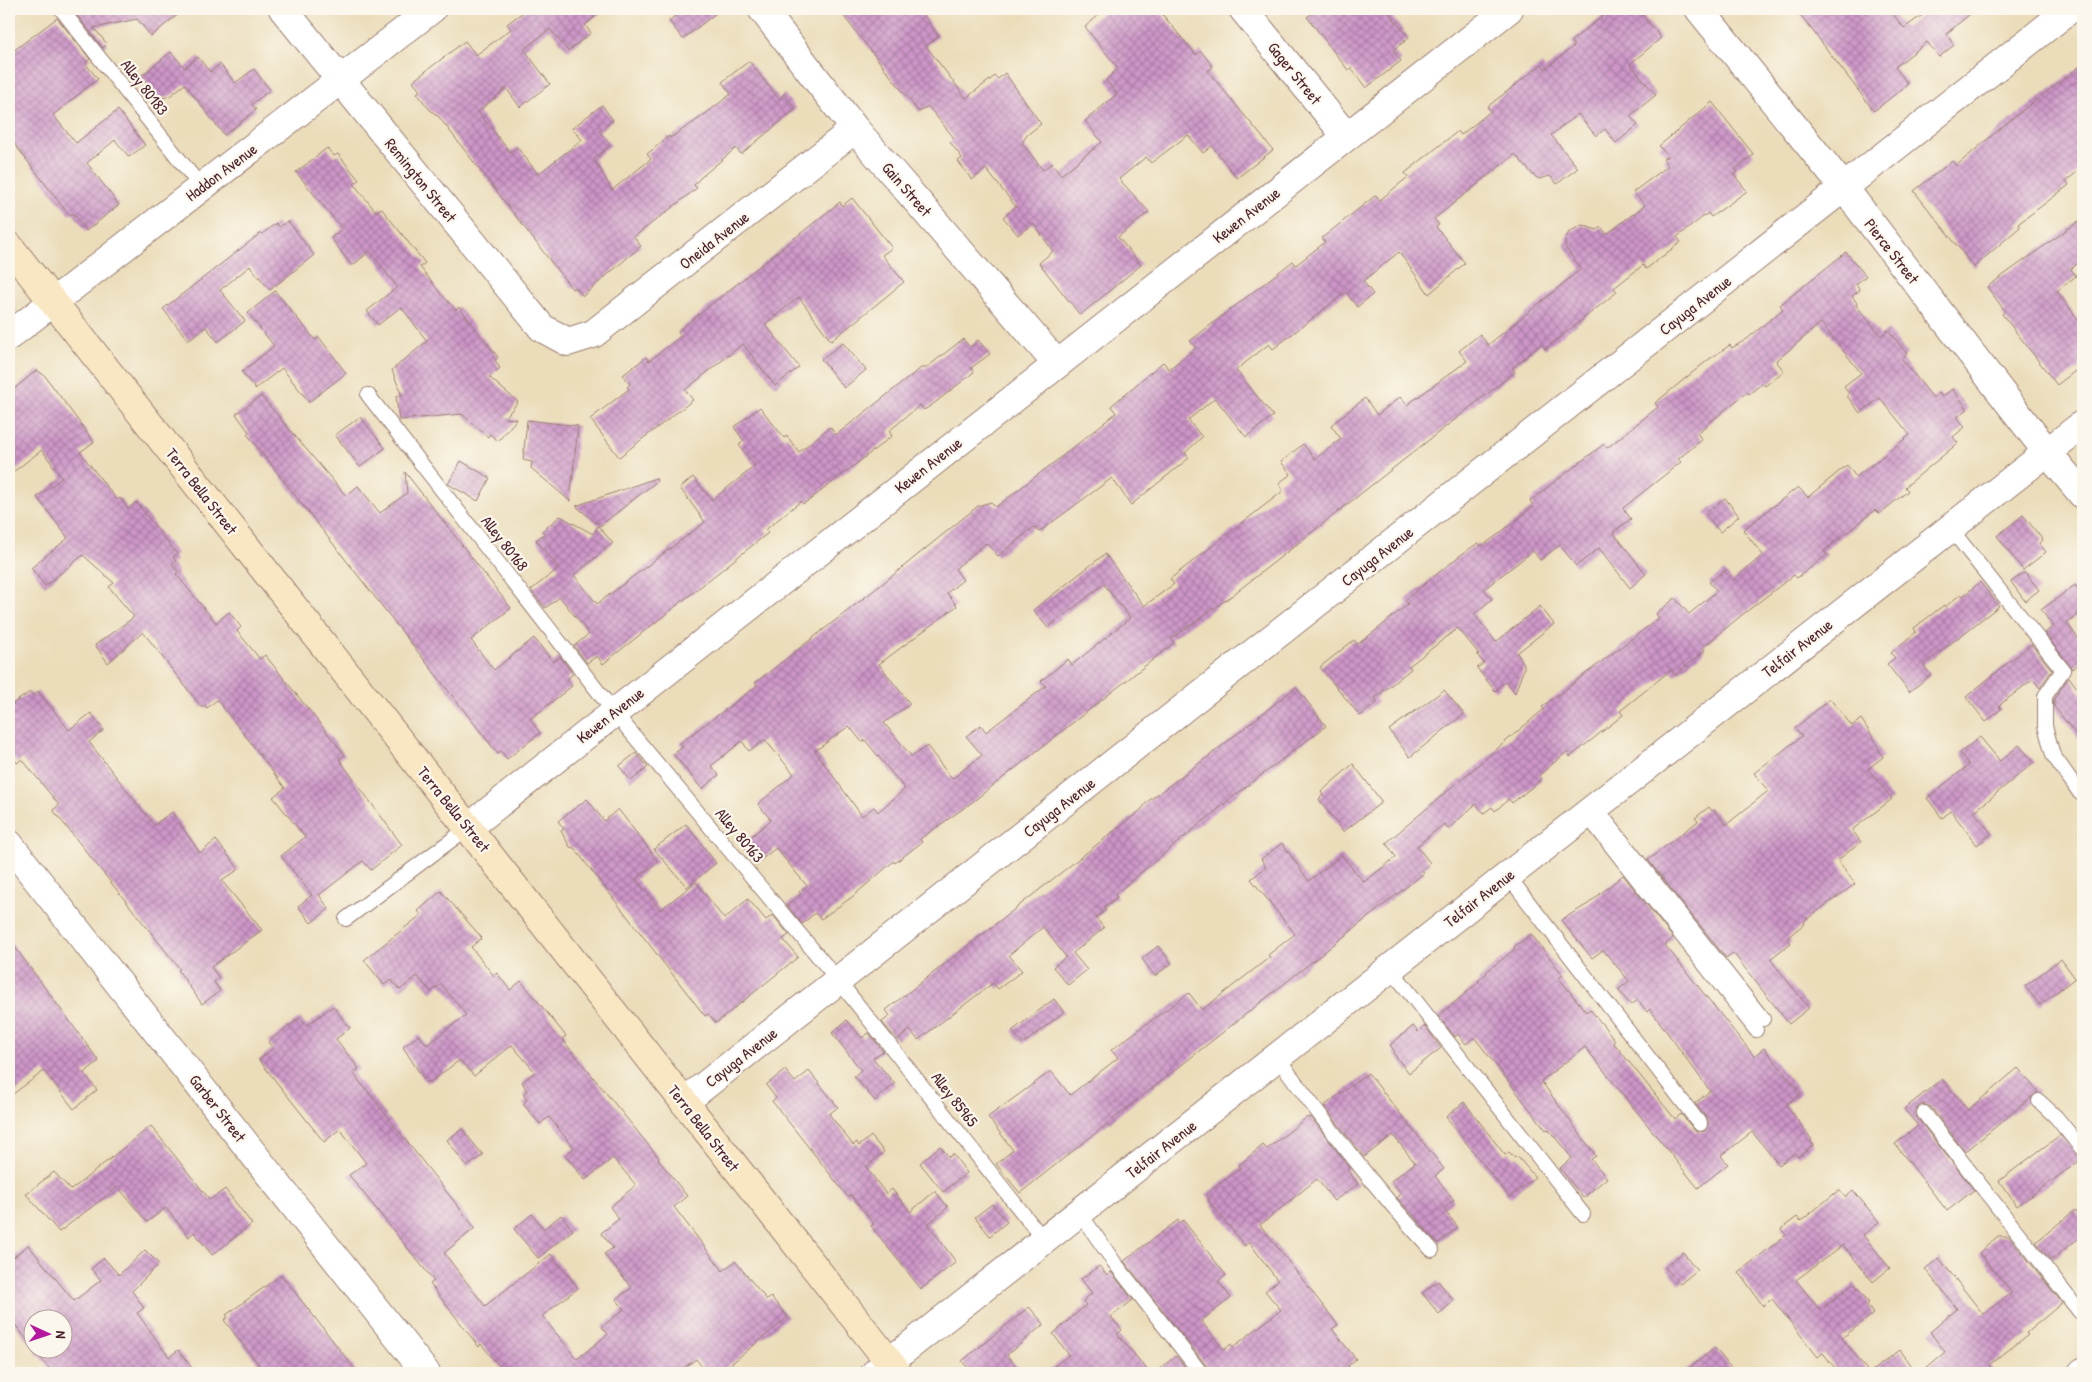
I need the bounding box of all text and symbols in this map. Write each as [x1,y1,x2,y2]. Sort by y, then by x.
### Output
street label: Gager Street [1263,37,1327,109]
street label: Alley 80183 [116,54,174,120]
street label: Remington Street [380,133,462,227]
street label: Haddon Avenue [181,138,262,206]
street label: Gain Street [877,157,937,221]
street label: Kewen Avenue [1208,181,1285,248]
street label: Oneida Avenue [675,205,754,274]
street label: Pierce Street [1860,214,1925,289]
street label: Cayuga Avenue [1654,270,1736,340]
street label: Kewen Avenue [890,431,967,498]
street label: Terra Bella Street [161,443,243,539]
street label: Alley 80168 [476,511,534,575]
street label: Cayuga Avenue [1336,521,1418,591]
street label: Telfair Avenue [1757,613,1837,683]
street label: Kewen Avenue [572,681,649,748]
street label: Terra Bella Street [413,761,496,857]
street label: Cayuga Avenue [1018,772,1100,842]
street label: Alley 80163 [711,803,769,867]
street label: Telfair Avenue [1439,863,1519,933]
street label: Cayuga Avenue [700,1022,782,1092]
street label: Alley 85965 [927,1067,984,1131]
street label: Garber Street [185,1070,252,1147]
street label: Terra Bella Street [663,1080,745,1176]
street label: Telfair Avenue [1121,1114,1201,1184]
north arrow [22,1310,72,1360]
text: N [52,1330,71,1339]

